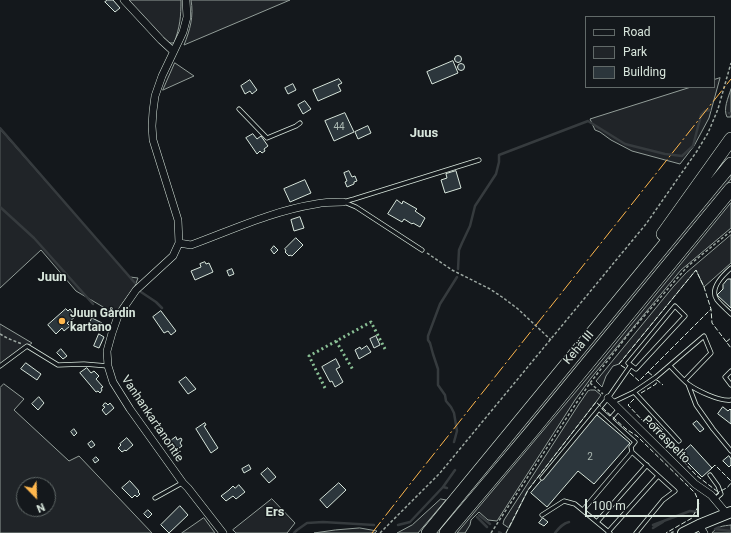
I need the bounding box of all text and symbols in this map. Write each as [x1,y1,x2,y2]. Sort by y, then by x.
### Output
legend [585,16,715,88]
text: Road [623,25,651,39]
text: Park [623,45,647,59]
text: Building [623,65,666,79]
house number: 44 [333,121,345,133]
district label: Juus [410,126,438,142]
district label: Juun [37,270,67,286]
place label: Juun Gårdin kartano [70,307,135,335]
marker: Juun Gårdin kartano [57,316,67,326]
street label: Kehä III [561,328,597,368]
street label: Vanhankartanontie [118,373,186,465]
street label: Porraspelto [639,413,693,467]
house number: 2 [587,451,593,463]
north arrow [16,477,56,517]
scale bar [587,491,701,517]
text: 100 m [592,499,626,513]
text: N [34,500,47,515]
district label: Ers [266,505,284,521]

